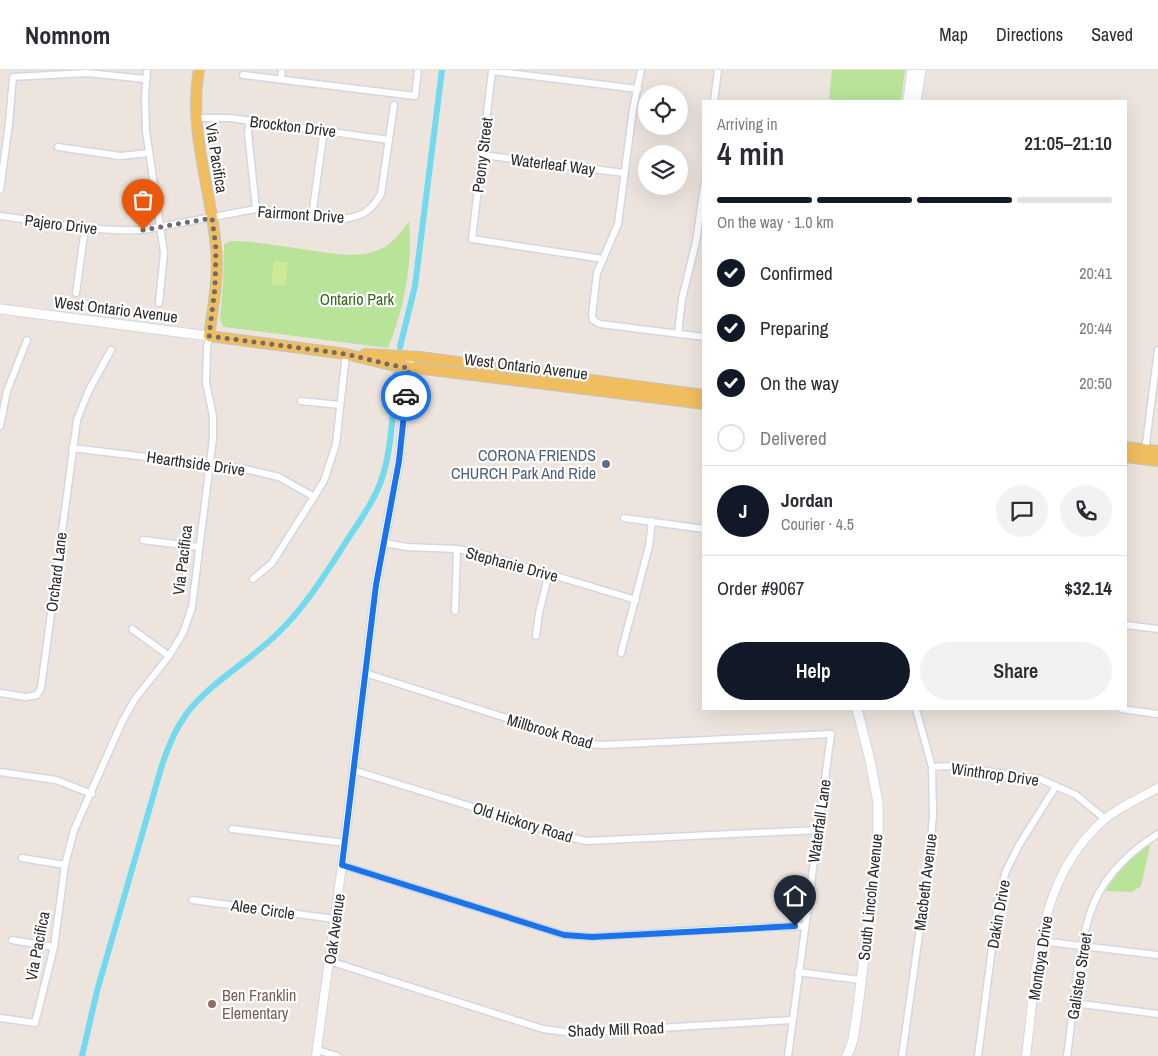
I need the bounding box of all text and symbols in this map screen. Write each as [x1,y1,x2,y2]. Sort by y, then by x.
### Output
text: Nomnom [25,19,110,51]
text: Map [939,22,968,47]
text: Directions [996,22,1063,47]
text: Saved [1091,22,1133,47]
map controls [638,85,688,195]
button: locate [638,85,688,135]
street label: Brockton Drive [249,110,337,142]
text: Arriving in [717,113,778,135]
street label: Peony Street [466,116,498,194]
street label: Via Pacifica [201,121,233,195]
text: 21:05–21:10 [1024,130,1112,156]
text: 4 min [717,132,785,175]
button: layers [638,145,688,195]
street label: Waterleaf Way [509,148,597,180]
pin [122,179,164,230]
icon: bag [129,186,157,214]
street label: Fairmont Drive [257,200,345,228]
street label: Pajero Drive [23,209,99,239]
text: On the way · 1.0 km [717,211,834,233]
icon: check [717,259,745,287]
text: Confirmed [760,260,833,286]
text: 20:41 [1079,262,1112,284]
park label: Ontario Park [320,288,395,310]
street label: West Ontario Avenue [53,291,179,327]
icon: check [717,314,745,342]
text: Preparing [760,315,828,341]
text: 20:44 [1079,317,1112,339]
street label: West Ontario Avenue [463,348,589,384]
icon: check [717,369,745,397]
text: On the way [760,370,839,396]
courier [381,371,431,421]
text: 20:50 [1079,372,1112,394]
icon: car [392,382,420,410]
text: Delivered [760,425,827,451]
place label: CORONA FRIENDS CHURCH Park And Ride [451,444,596,484]
street label: Hearthside Drive [145,445,247,481]
marker: CORONA FRIENDS CHURCH Park And Ride [600,458,612,470]
button: chat [996,485,1048,537]
button: phone [1060,485,1112,537]
text: Jordan [781,487,833,513]
text: J [739,498,747,524]
text: Courier · 4.5 [781,513,854,535]
street label: Via Pacifica [167,523,197,596]
street label: Orchard Lane [40,531,72,613]
street label: Stephanie Drive [463,541,561,587]
text: Order #9067 [717,575,804,601]
text: $32.14 [1064,575,1112,601]
button: Help [717,642,910,700]
button: Share [920,642,1112,700]
street label: Millbrook Road [505,708,595,754]
street label: Winthrop Drive [950,757,1040,791]
street label: Waterfall Lane [802,778,836,864]
street label: Old Hickory Road [470,796,576,848]
street label: South Lincoln Avenue [852,832,888,962]
street label: Macbeth Avenue [908,832,942,932]
pin [774,875,816,926]
street label: Dakin Drive [981,878,1015,950]
icon: home [781,882,809,910]
street label: Oak Avenue [318,892,350,966]
street label: Alee Circle [229,894,296,924]
street label: Via Pacifica [19,909,55,983]
street label: Montoya Drive [1022,914,1058,1002]
street label: Galisteo Street [1061,931,1097,1021]
place label: Ben Franklin Elementary [222,984,296,1024]
marker: Ben Franklin Elementary [206,998,218,1010]
street label: Shady Mill Road [568,1016,664,1042]

